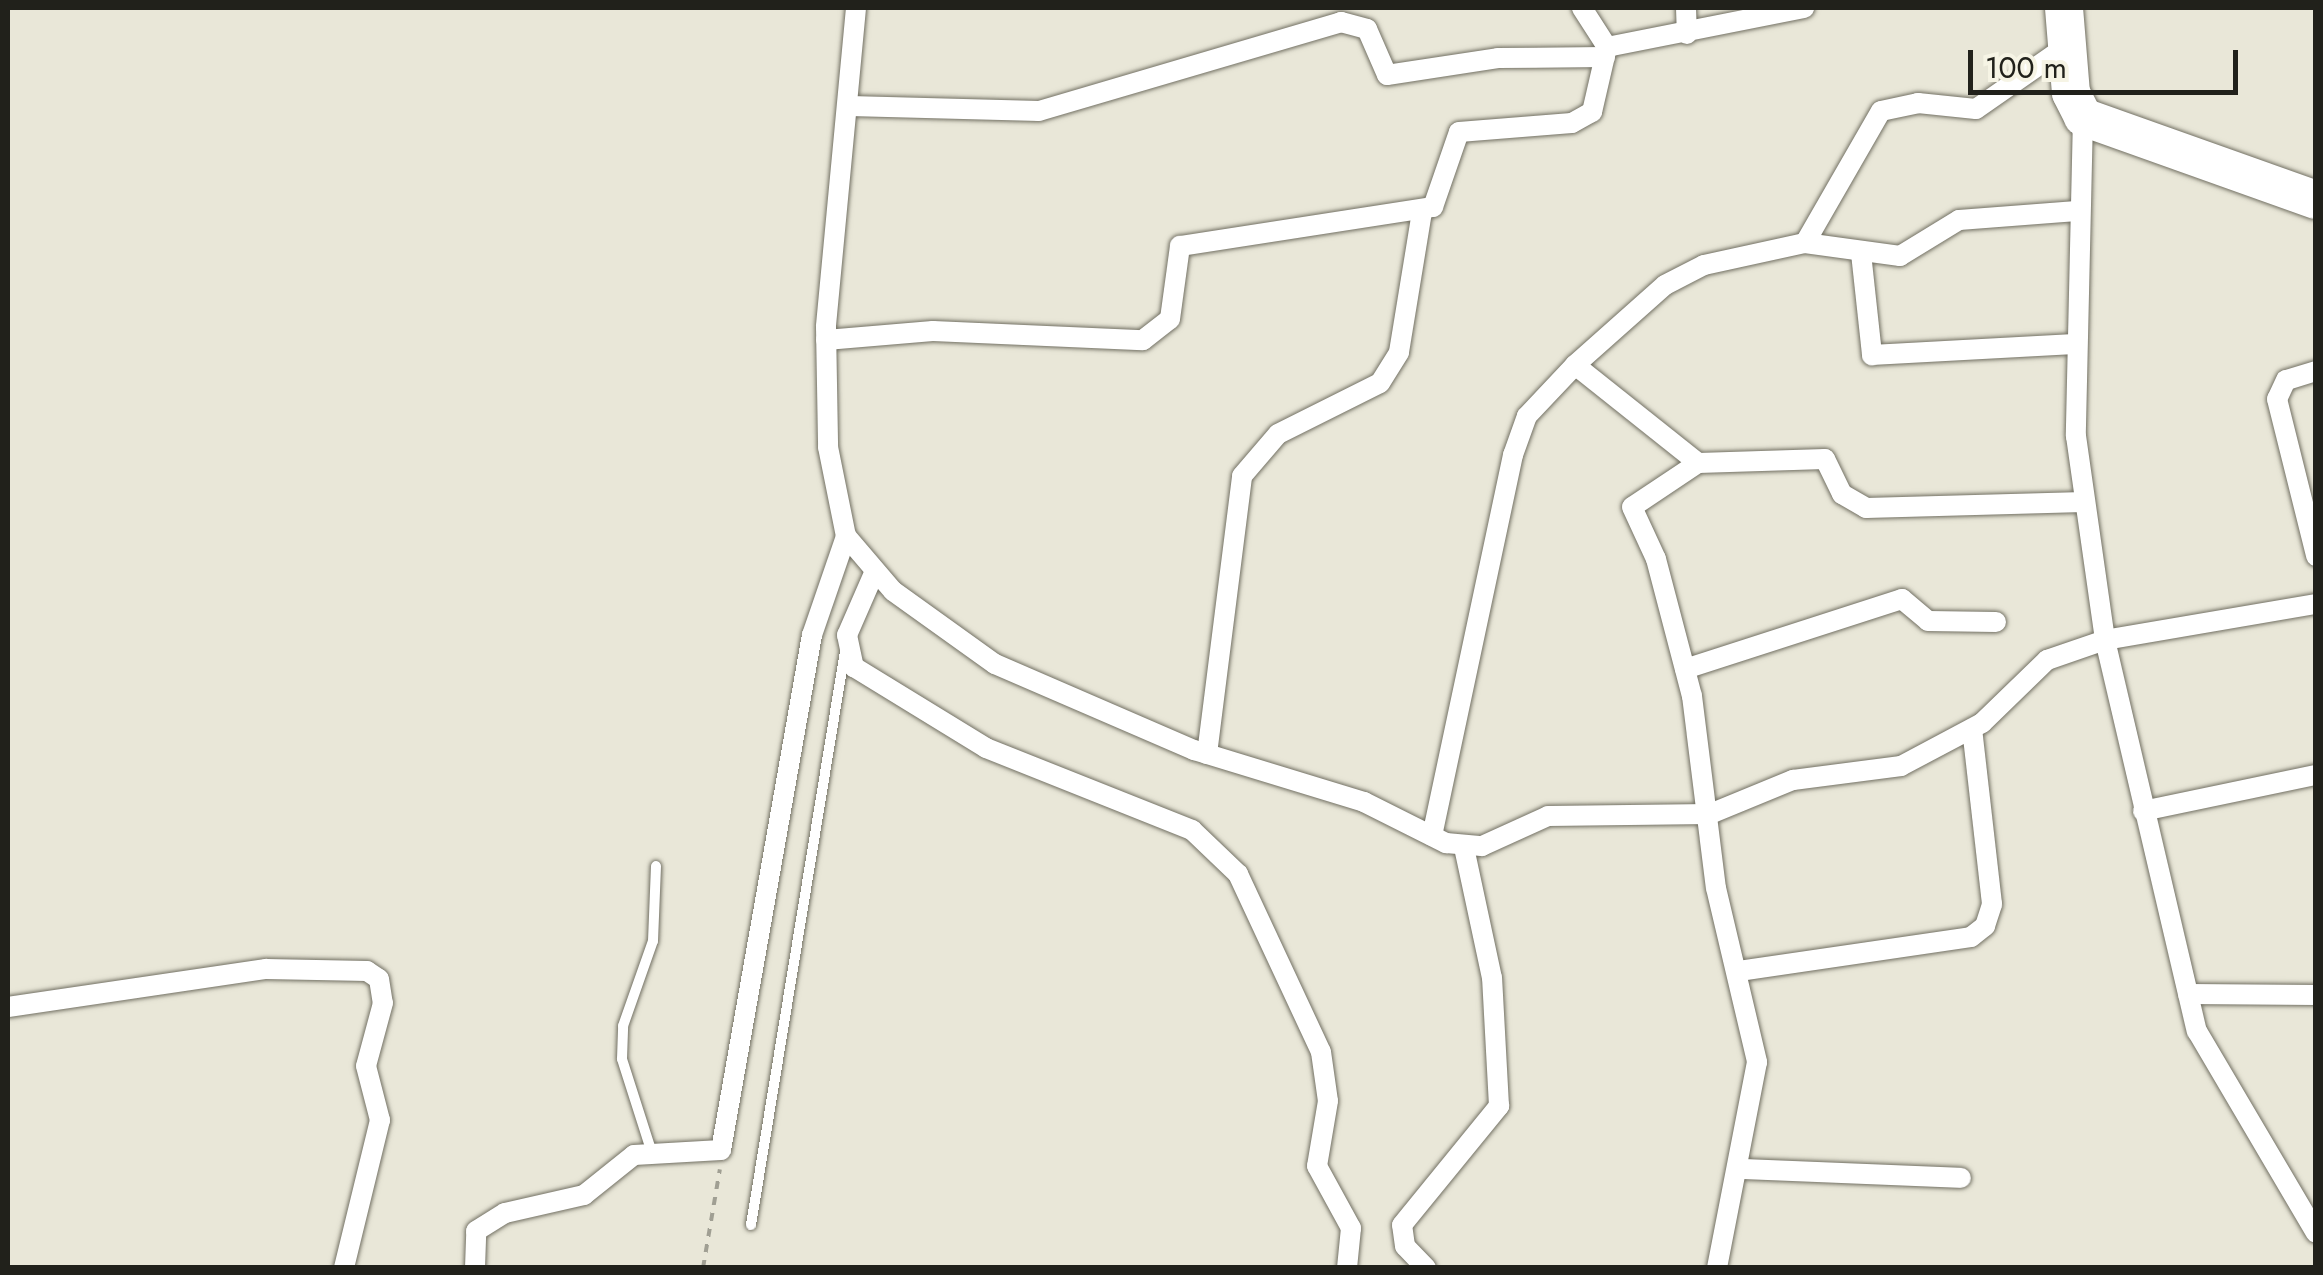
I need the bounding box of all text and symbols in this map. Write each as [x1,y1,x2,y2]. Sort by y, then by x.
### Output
scale bar [1973,30,2243,92]
text: 100 m [1985,46,2067,89]

